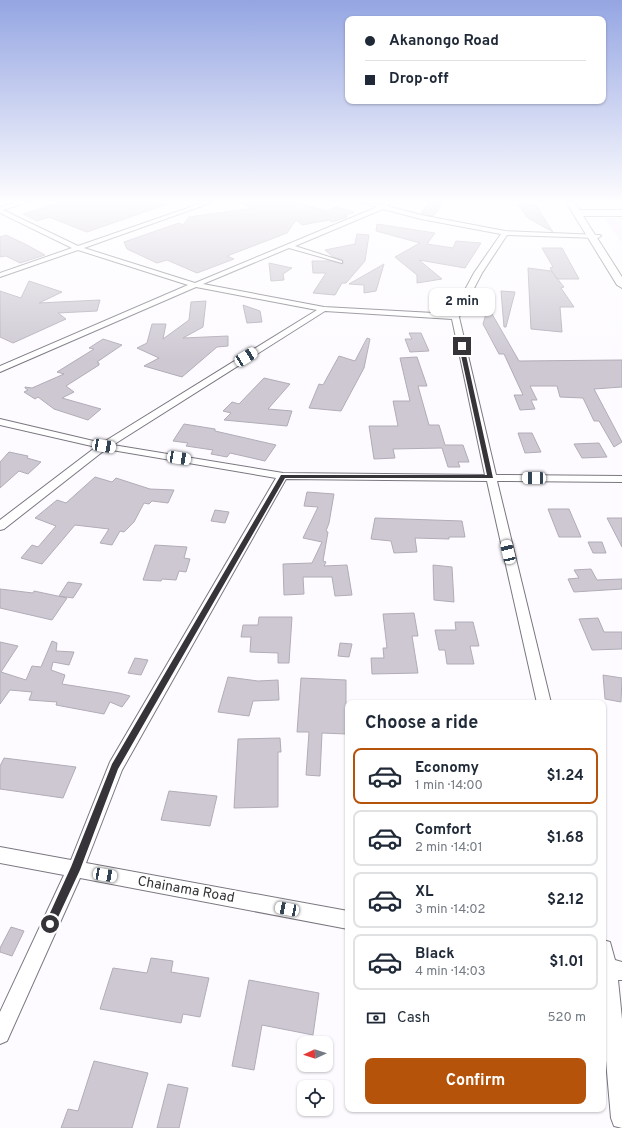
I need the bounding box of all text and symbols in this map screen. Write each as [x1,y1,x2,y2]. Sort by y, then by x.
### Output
text: Akanongo Road [389,32,499,51]
text: Drop-off [389,70,449,89]
callout: 2 min [429,288,495,316]
text: 2 min [445,294,479,310]
route end [453,337,471,355]
car [233,346,259,368]
car [91,438,117,454]
car [166,450,192,466]
car [522,472,546,484]
car [499,539,517,565]
text: Choose a ride [365,712,478,735]
icon: car [367,758,403,794]
text: Economy [415,759,479,778]
text: $1.24 [546,767,584,786]
text: 1 min · 14:00 [415,778,483,794]
icon: car [367,820,403,856]
text: Comfort [415,821,472,840]
text: $1.68 [547,829,584,848]
text: 2 min · 14:01 [415,840,483,856]
car [92,867,118,883]
street label: Chainama Road [136,873,236,907]
icon: car [367,882,403,918]
text: XL [415,883,433,902]
text: $2.12 [547,891,584,910]
car [274,901,300,917]
text: 3 min · 14:02 [415,902,486,918]
route start [41,915,59,933]
icon: car [367,944,403,980]
text: Black [415,945,455,964]
text: $1.01 [549,953,584,972]
text: 4 min · 14:03 [415,964,486,980]
icon: cash [365,1007,387,1029]
text: Cash [397,1009,430,1028]
text: 520 m [548,1010,586,1026]
north arrow [297,1036,333,1072]
map controls [297,1036,333,1116]
button: Confirm [365,1058,586,1104]
button: locate [297,1080,333,1116]

